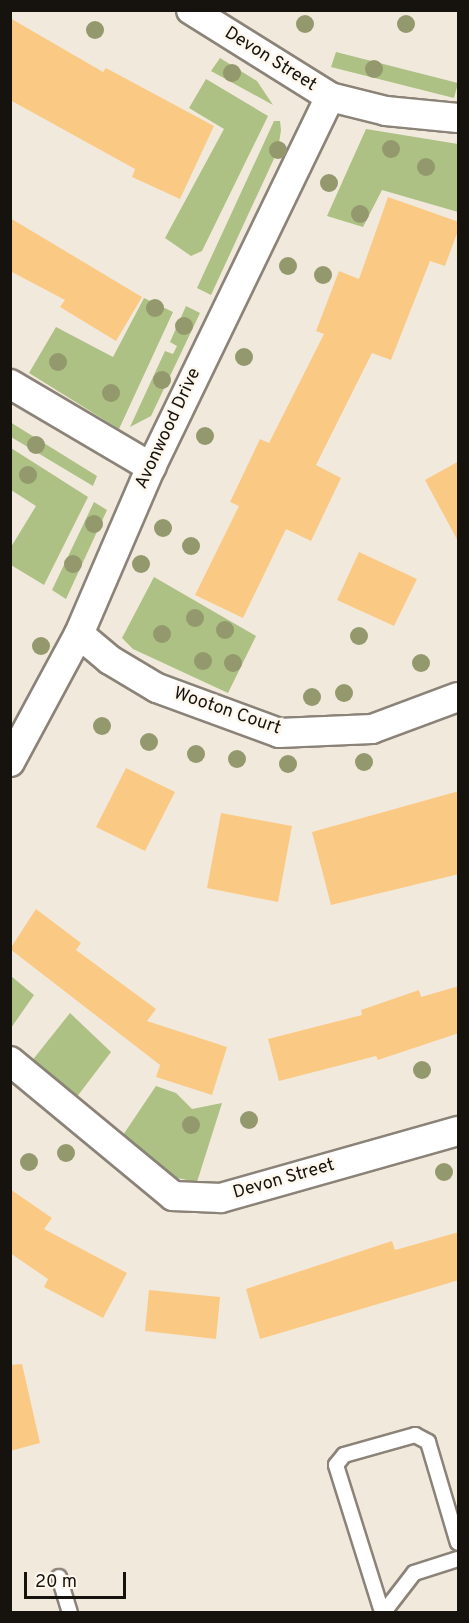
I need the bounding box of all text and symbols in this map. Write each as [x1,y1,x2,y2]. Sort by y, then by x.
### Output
street label: Devon Street [220,23,320,97]
street label: Avonwood Drive [132,365,206,493]
street label: Wooton Court [171,684,283,740]
street label: Devon Street [231,1155,337,1205]
scale bar [27,1560,129,1598]
text: 20 m [35,1571,77,1594]

